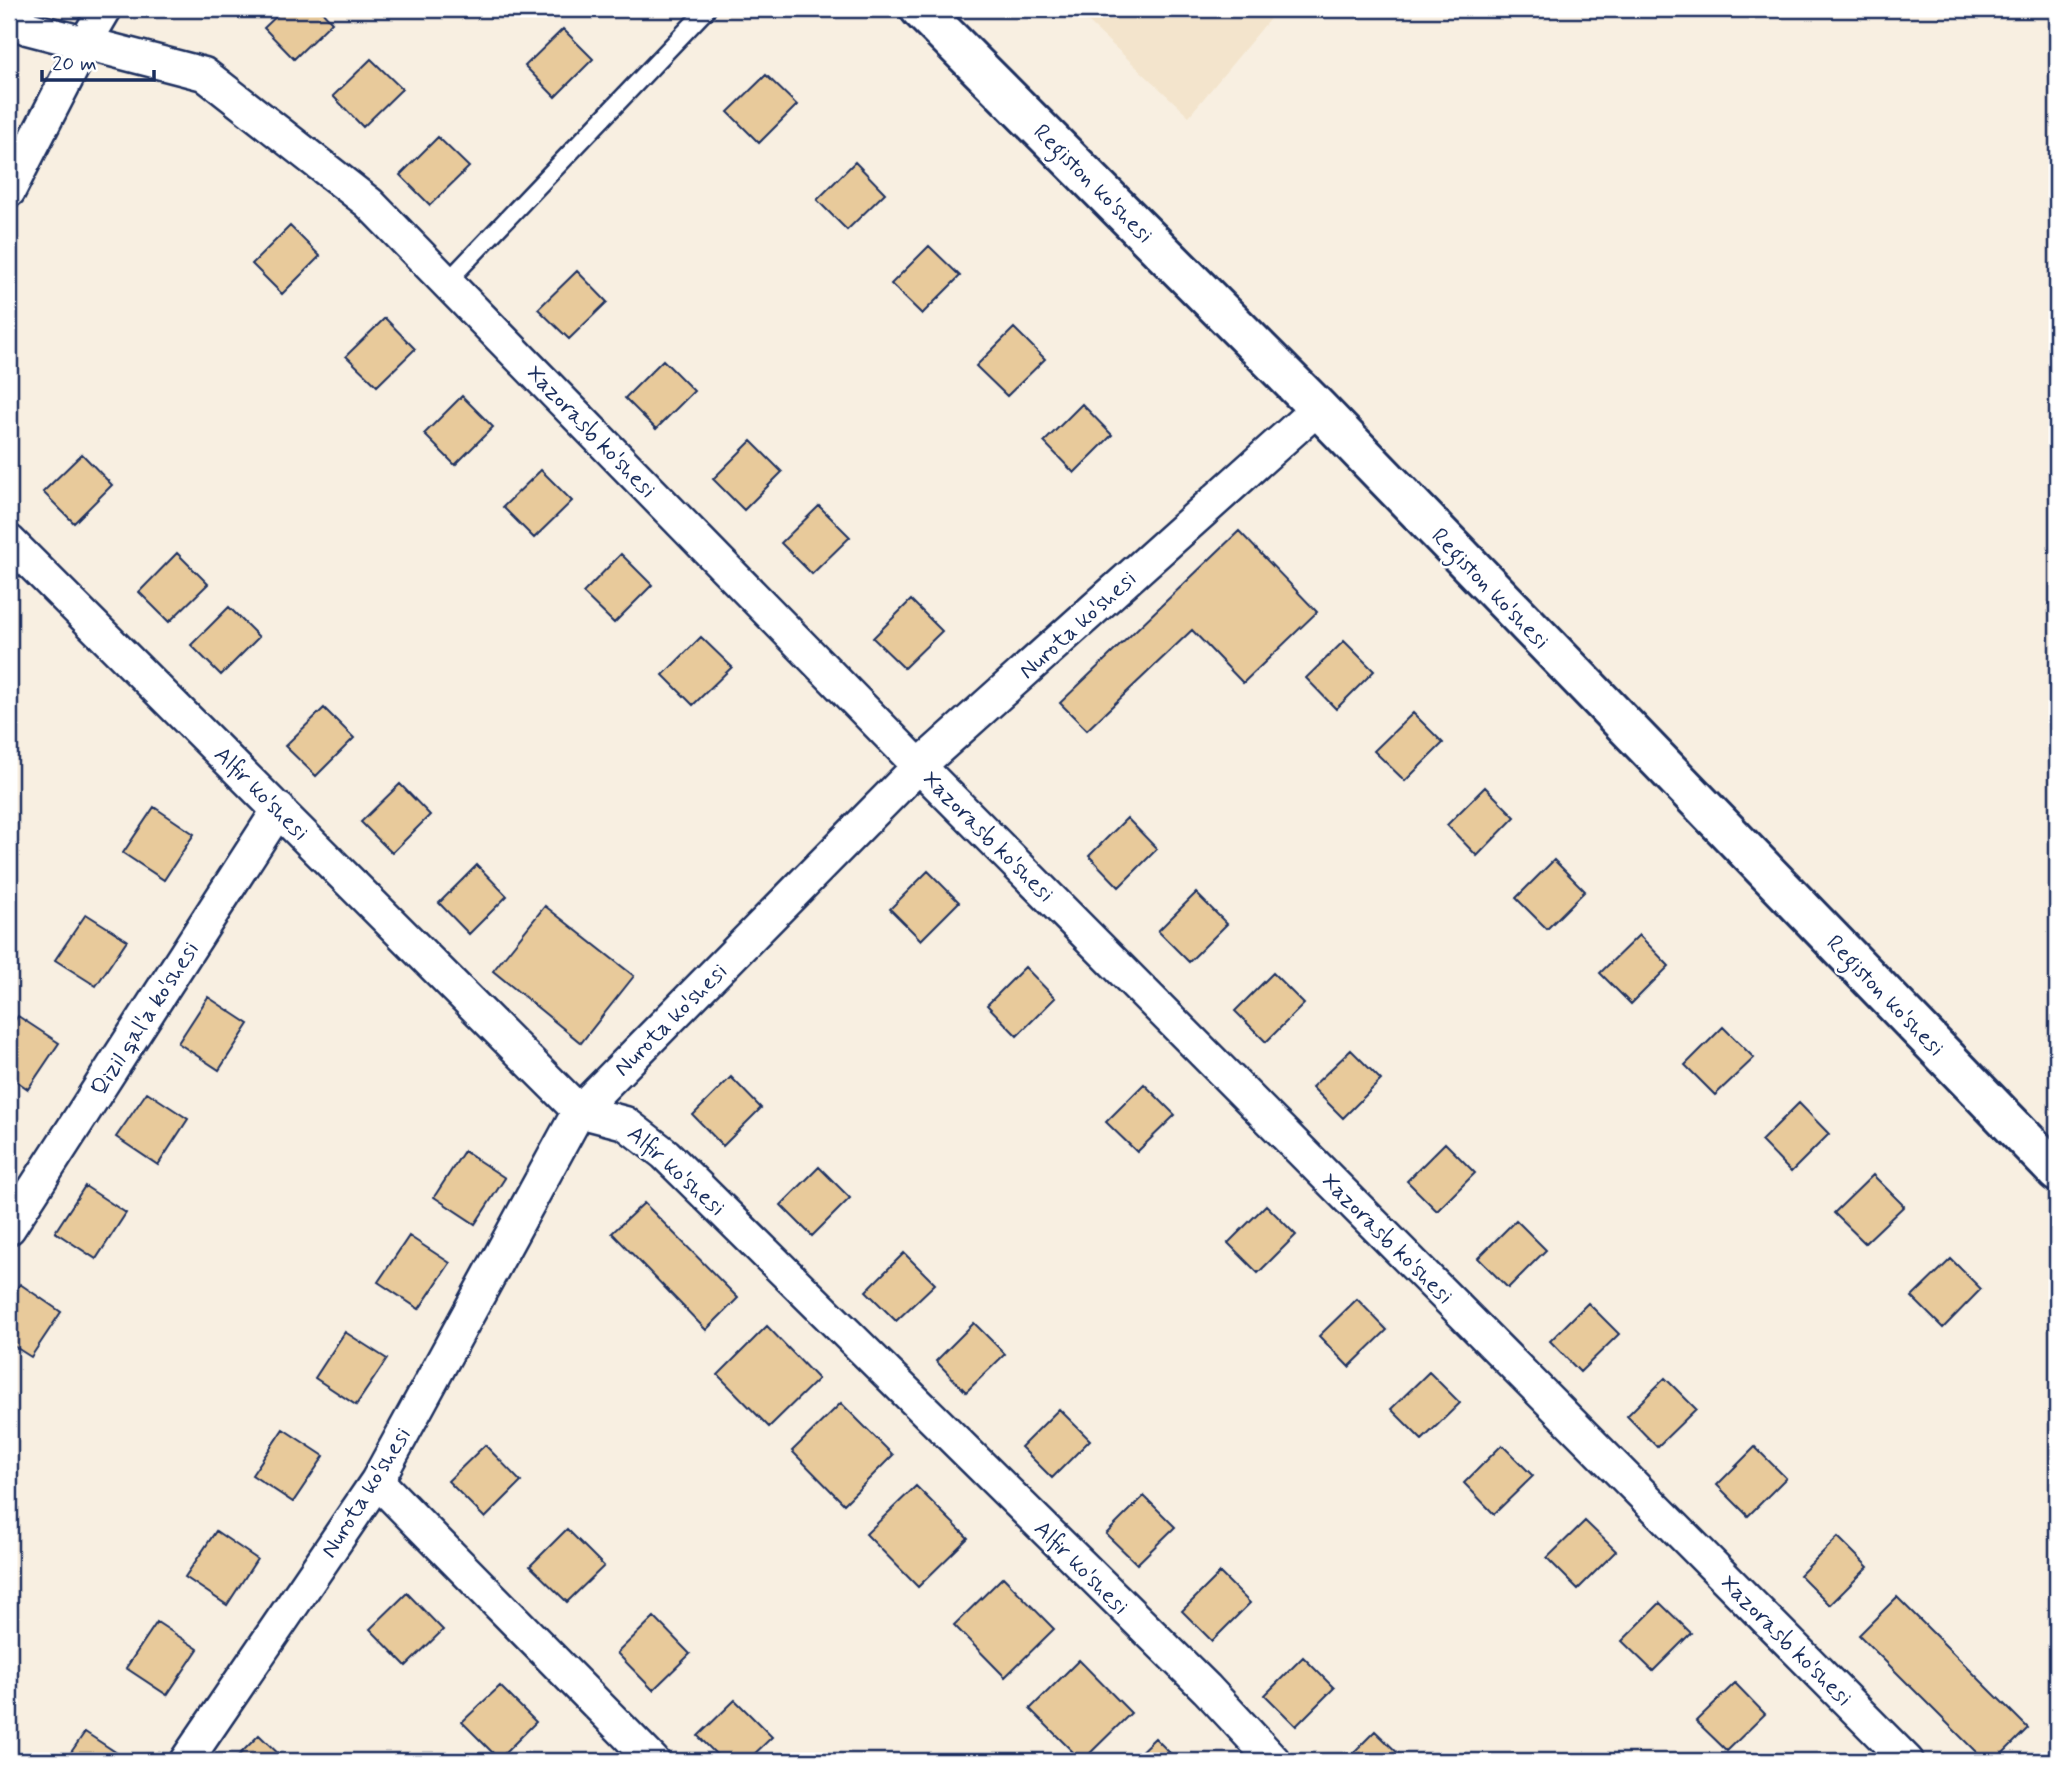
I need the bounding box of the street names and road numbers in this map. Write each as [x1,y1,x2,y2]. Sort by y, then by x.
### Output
street label: Registon ko'shesi [1025,118,1159,252]
street label: Xazorasb ko'shesi [519,359,662,505]
street label: Registon ko'shesi [1423,522,1555,658]
street label: Nurota ko'shesi [1013,565,1144,686]
street label: Alfir ko'shesi [207,741,314,848]
street label: Xazorasb ko'shesi [915,765,1060,910]
street label: Registon ko'shesi [1818,929,1950,1065]
street label: Qizil qal'a ko'shesi [85,936,207,1102]
street label: Nurota ko'shesi [608,957,735,1084]
street label: Alfir ko'shesi [620,1120,731,1223]
street label: Xazorasb ko'shesi [1314,1167,1459,1312]
street label: Nurota ko'shesi [315,1422,419,1564]
street label: Alfir ko'shesi [1027,1515,1134,1622]
street label: Xazorasb ko'shesi [1713,1569,1858,1714]

